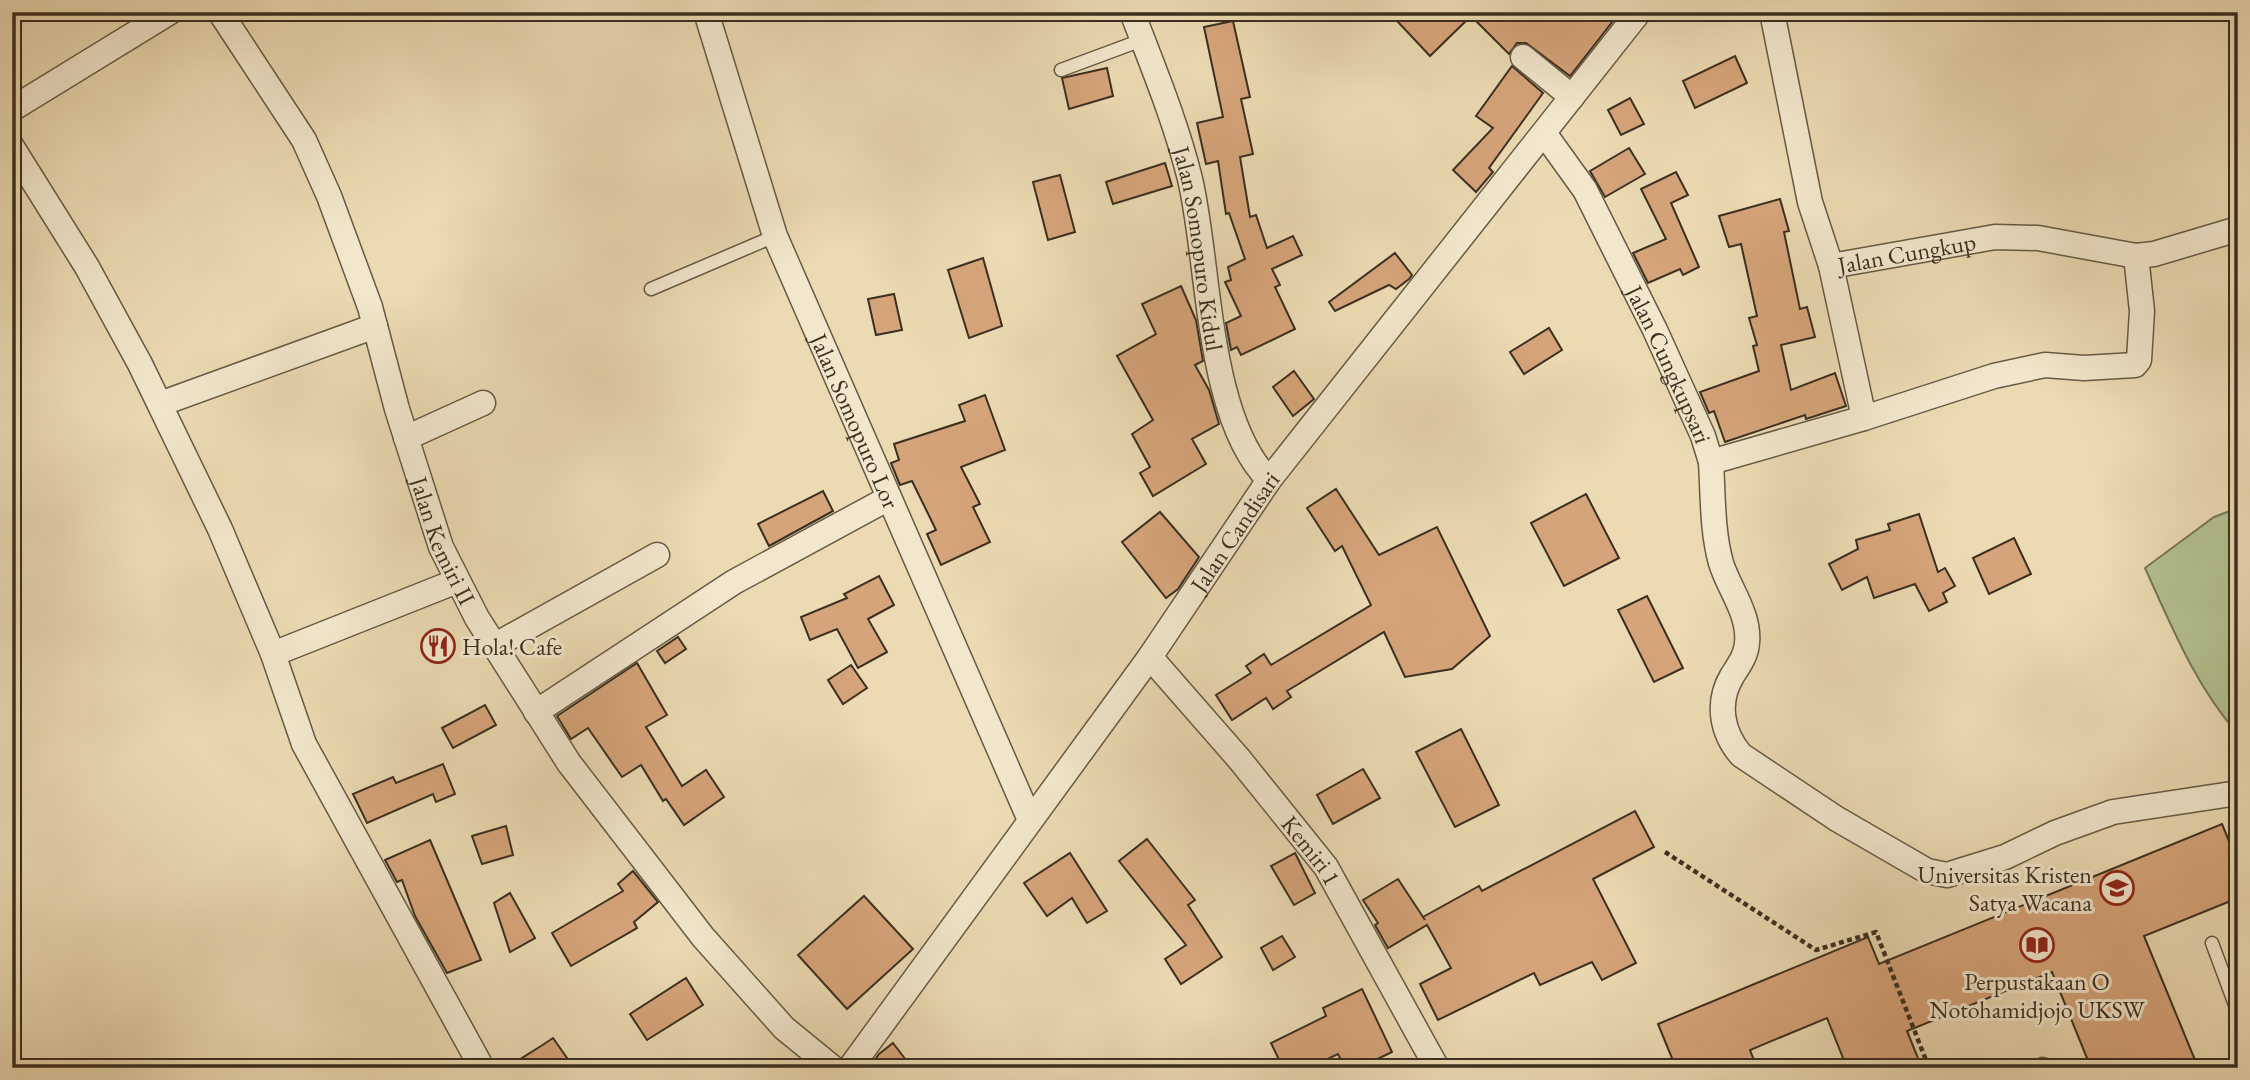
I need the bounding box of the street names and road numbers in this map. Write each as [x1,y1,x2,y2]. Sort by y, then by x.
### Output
street label: Jalan Somopuro Kidul [1166,141,1231,354]
street label: Jalan Cungkup [1833,225,1978,280]
street label: Jalan Cungkupsari [1619,278,1720,447]
street label: Jalan Somopuro Lor [803,327,908,513]
street label: Jalan Candisari [1182,464,1286,600]
street label: Jalan Kemiri II [403,471,483,610]
street label: Kemiri 1 [1275,809,1348,890]

